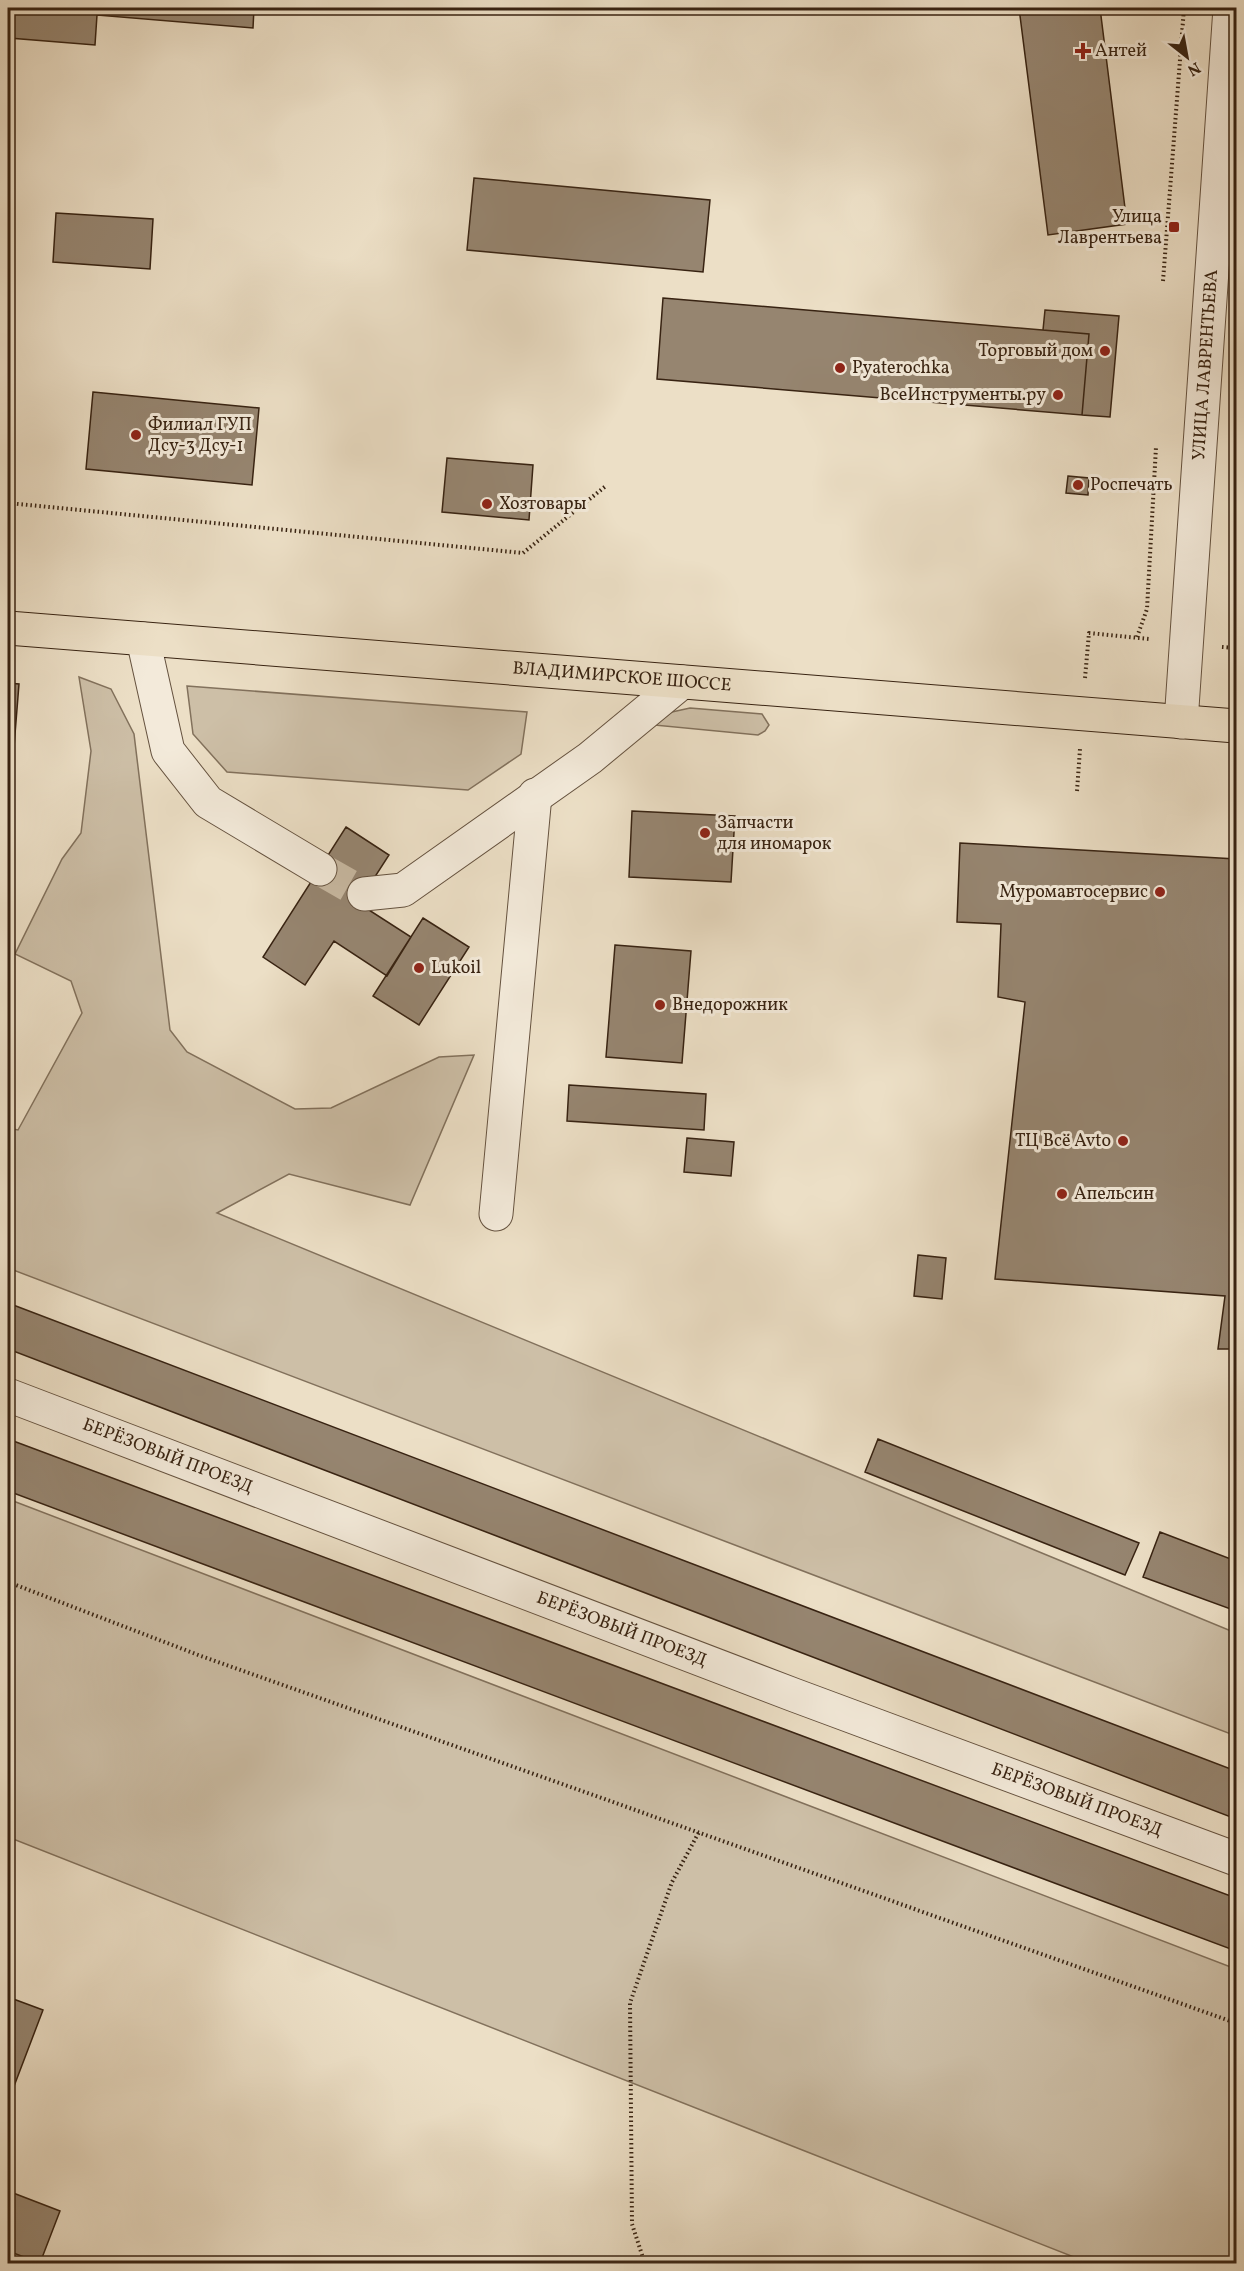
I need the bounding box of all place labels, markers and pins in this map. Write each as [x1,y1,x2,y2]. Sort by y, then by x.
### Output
place label: Антей [1095,39,1147,64]
marker: Антей [1076,44,1090,58]
place label: Улица Лаврентьева [1058,205,1162,251]
marker: Улица Лаврентьева [1167,220,1181,234]
place label: Торговый дом [978,339,1093,364]
marker: Торговый дом [1098,344,1112,358]
place label: Pyaterochka [852,356,950,381]
marker: Pyaterochka [833,361,847,375]
place label: ВсеИнструменты.ру [879,383,1046,408]
marker: ВсеИнструменты.ру [1051,388,1065,402]
place label: Филиал ГУП Дсу-3 Дсу-1 [148,413,252,459]
marker: Филиал ГУП Дсу-3 Дсу-1 [129,428,143,442]
place label: Роспечать [1090,473,1173,498]
marker: Роспечать [1071,478,1085,492]
place label: Хозтовары [499,492,587,517]
marker: Хозтовары [480,497,494,511]
place label: Запчасти для иномарок [717,811,832,857]
marker: Запчасти для иномарок [698,826,712,840]
place label: Муромавтосервис [999,880,1148,905]
marker: Муромавтосервис [1153,885,1167,899]
place label: Lukoil [431,956,481,981]
marker: Lukoil [412,961,426,975]
place label: Внедорожник [672,993,788,1018]
marker: Внедорожник [653,998,667,1012]
place label: ТЦ Всё Avto [1015,1129,1111,1154]
marker: ТЦ Всё Avto [1116,1134,1130,1148]
place label: Апельсин [1074,1182,1154,1207]
marker: Апельсин [1055,1187,1069,1201]

